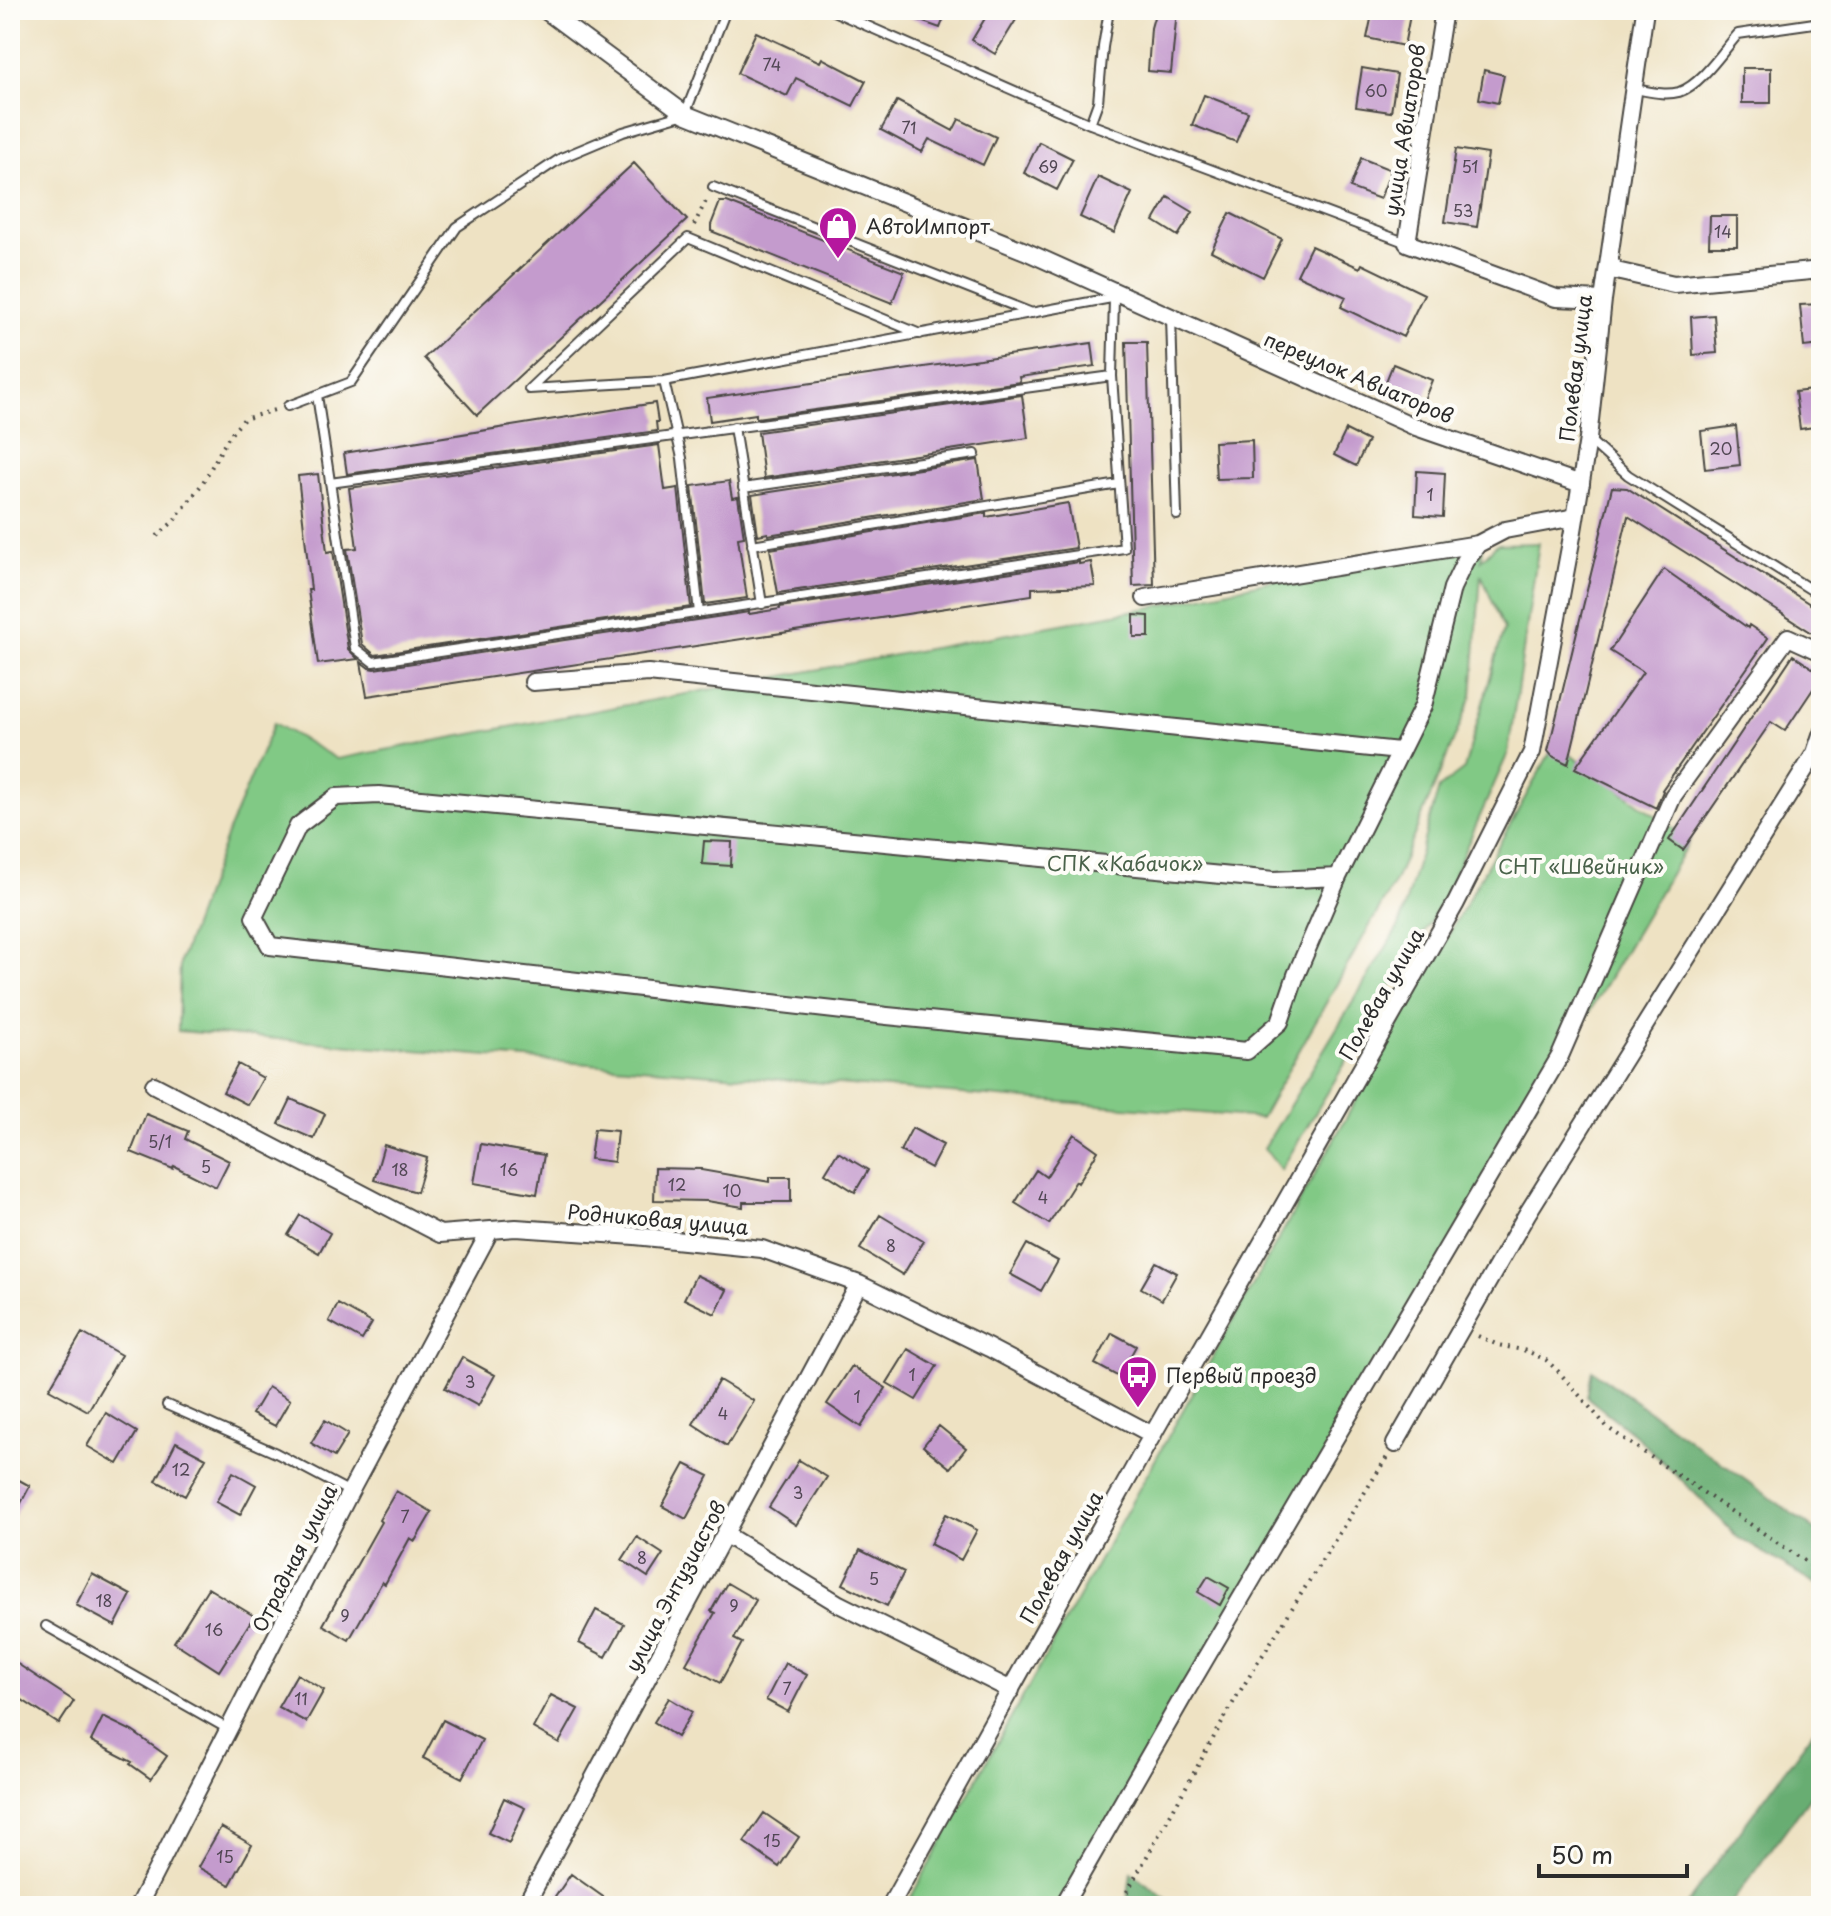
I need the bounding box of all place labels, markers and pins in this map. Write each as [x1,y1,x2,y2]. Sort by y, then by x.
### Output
shop icon: АвтоИмпорт [817,205,859,260]
place label: АвтоИмпорт [866,211,990,241]
bus stop icon: Первый проезд [1117,1354,1159,1409]
place label: Первый проезд [1166,1360,1317,1390]

